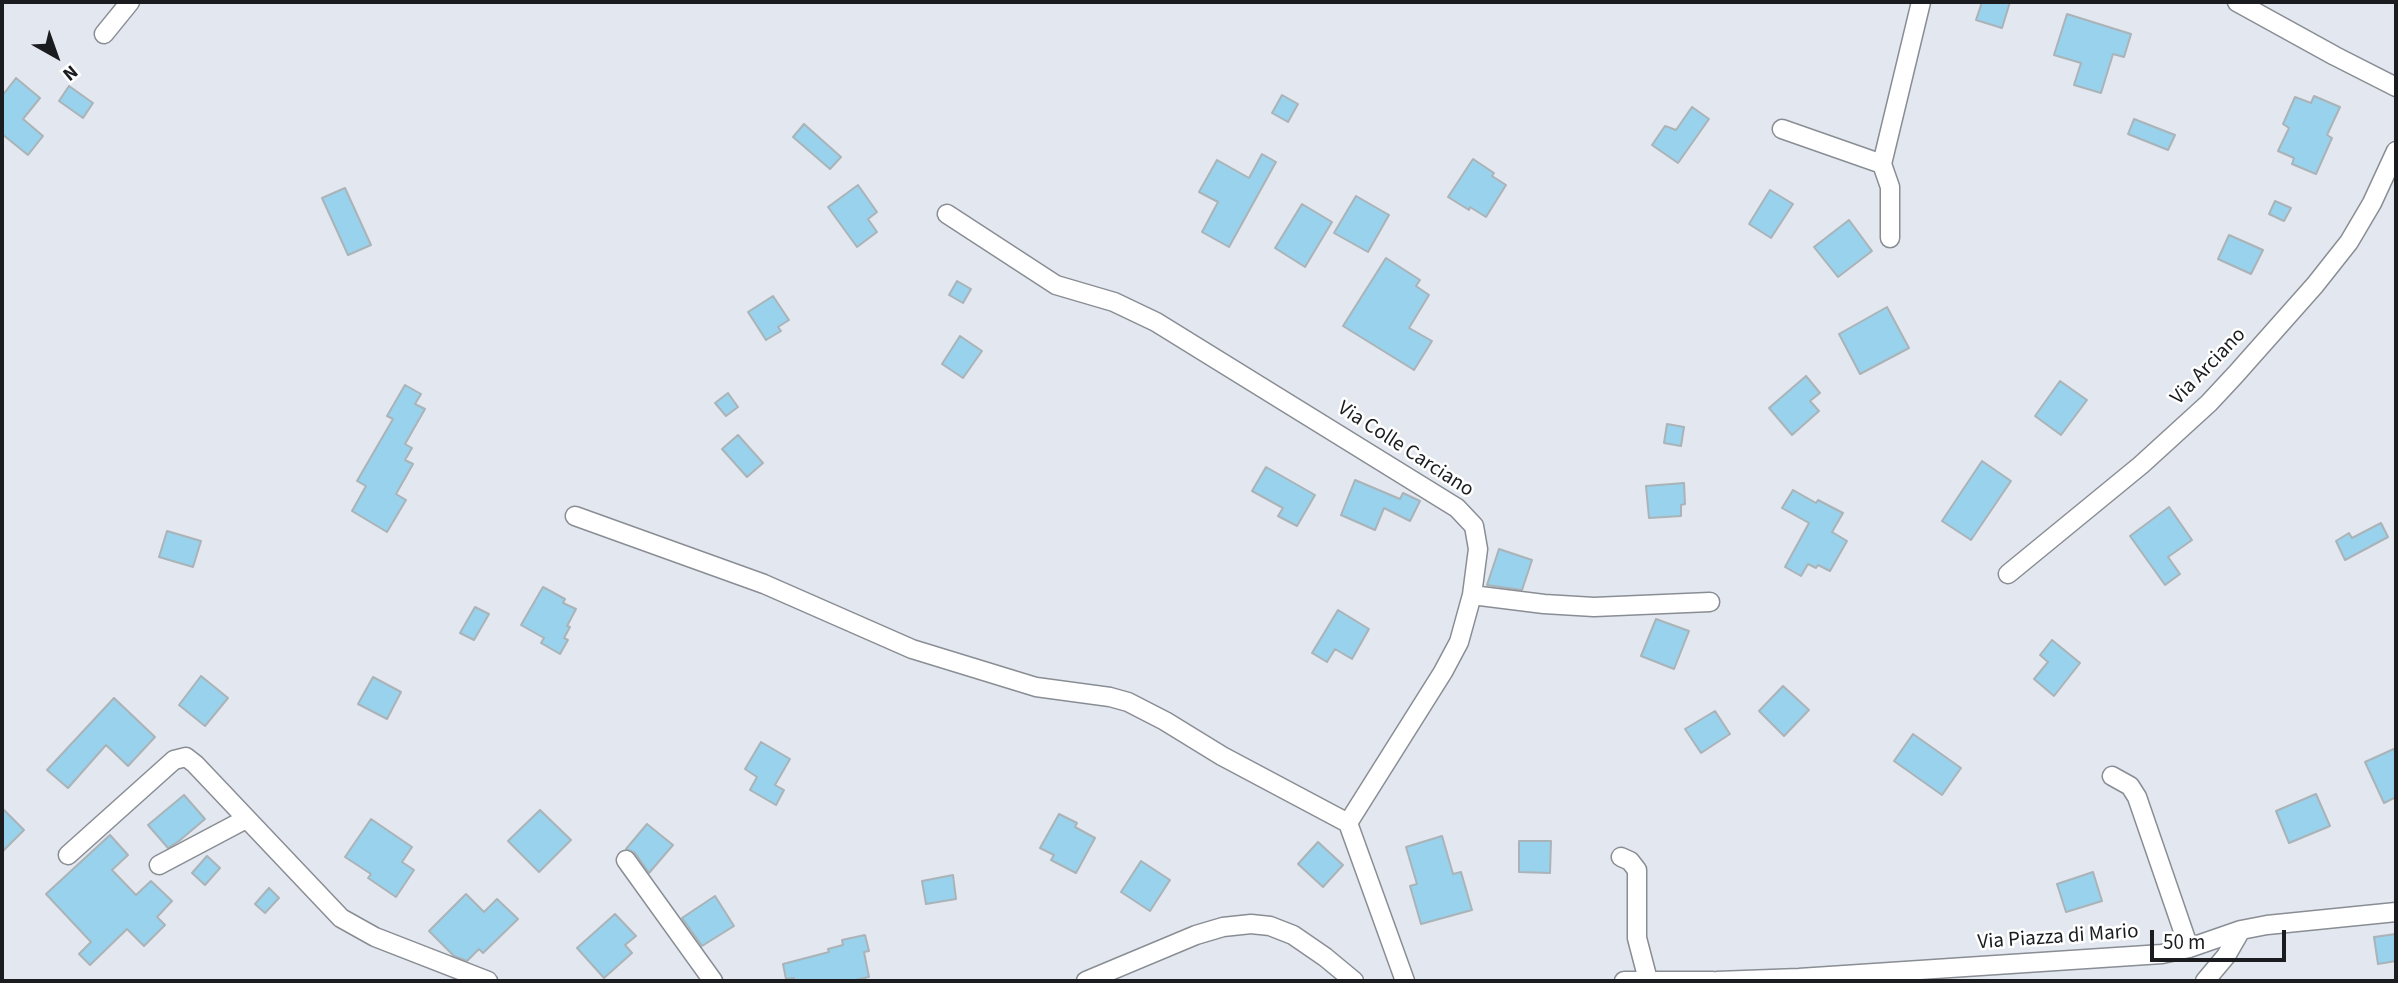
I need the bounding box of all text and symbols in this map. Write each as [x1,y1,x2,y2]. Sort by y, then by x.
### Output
north arrow [21,21,91,91]
text: N [56,58,83,87]
street label: Via Arciano [2166,323,2252,411]
street label: Via Colle Carciano [1332,397,1478,503]
scale bar [2153,916,2290,960]
street label: Via Piazza di Mario [1977,920,2139,956]
text: 50 m [2163,927,2205,957]

